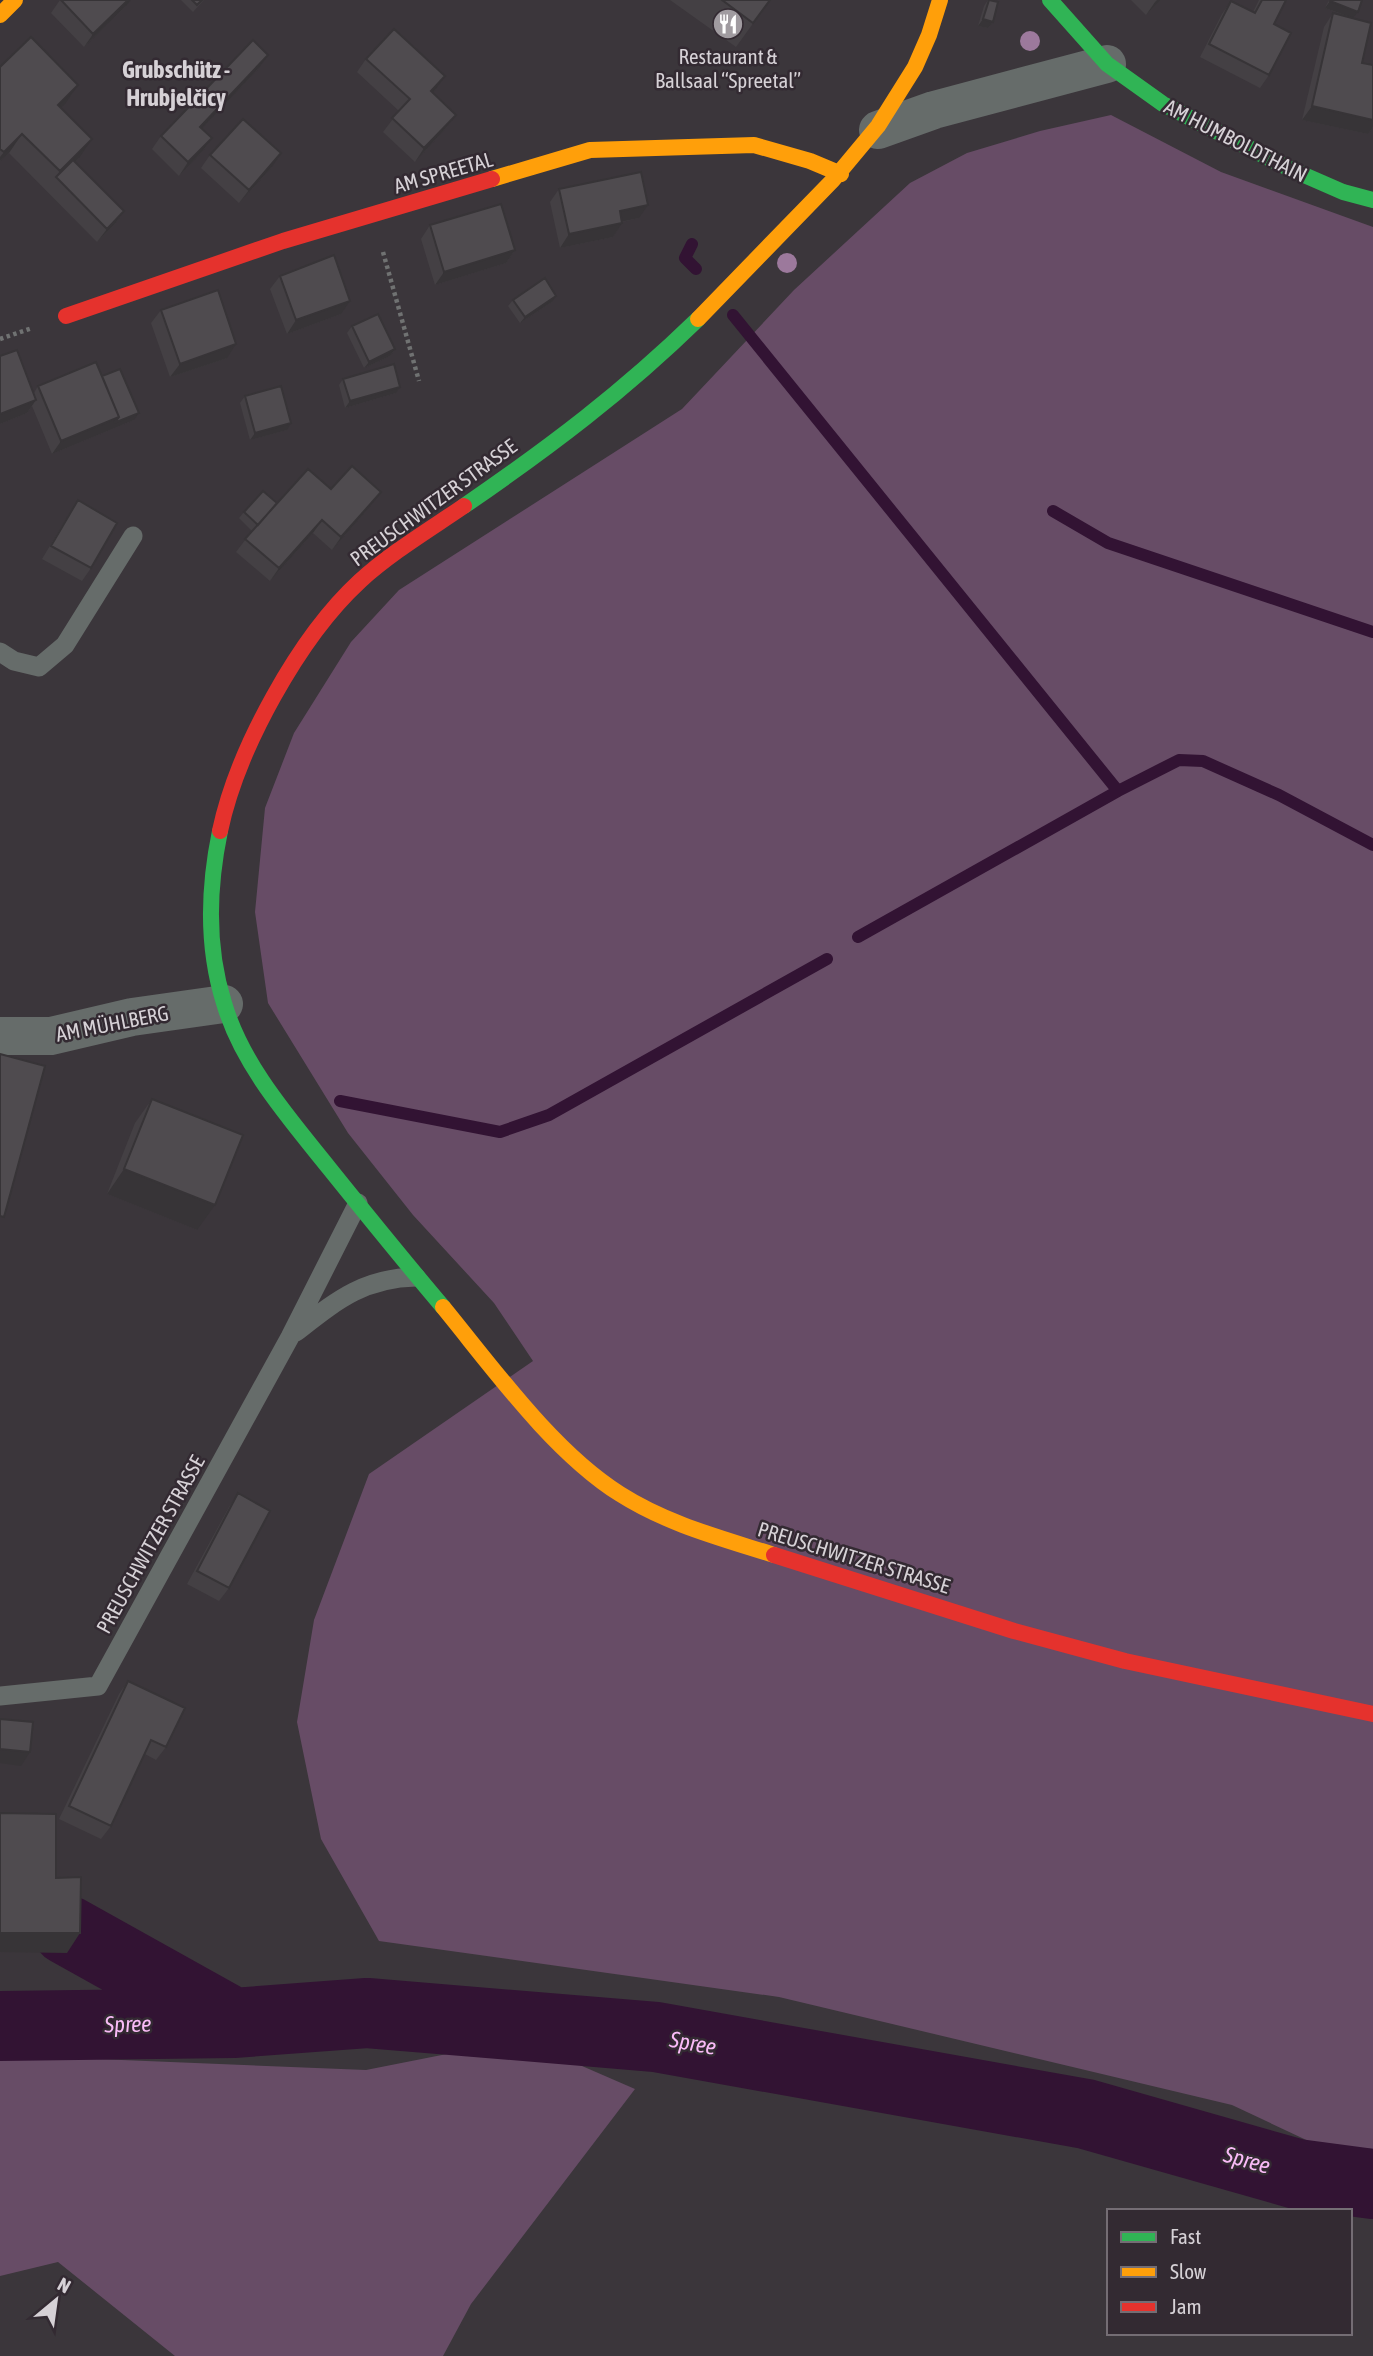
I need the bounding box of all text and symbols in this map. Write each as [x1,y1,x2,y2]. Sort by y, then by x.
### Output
restaurant icon: Restaurant & Ballsaal “Spreetal” [711,7,745,41]
place label: Restaurant & Ballsaal “Spreetal” [655,44,801,92]
district label: Grubschütz - Hrubjelčicy [122,56,230,111]
street label: AM HUMBOLDTHAIN [1161,94,1311,186]
street label: AM SPREETAL [391,146,495,198]
street label: PREUSCHWITZER STRASSE [345,434,521,570]
street label: AM MÜHLBERG [54,1000,170,1046]
street label: PREUSCHWITZER STRASSE [91,1451,209,1637]
street label: PREUSCHWITZER STRASSE [755,1516,953,1598]
water label: Spree [103,2011,152,2037]
water label: Spree [667,2026,718,2060]
water label: Spree [1220,2141,1273,2179]
legend [1107,2209,1352,2335]
text: Fast [1170,2224,1201,2248]
text: Slow [1170,2259,1207,2283]
north arrow [21,2265,91,2335]
text: N [54,2273,74,2297]
text: Jam [1170,2294,1202,2318]

